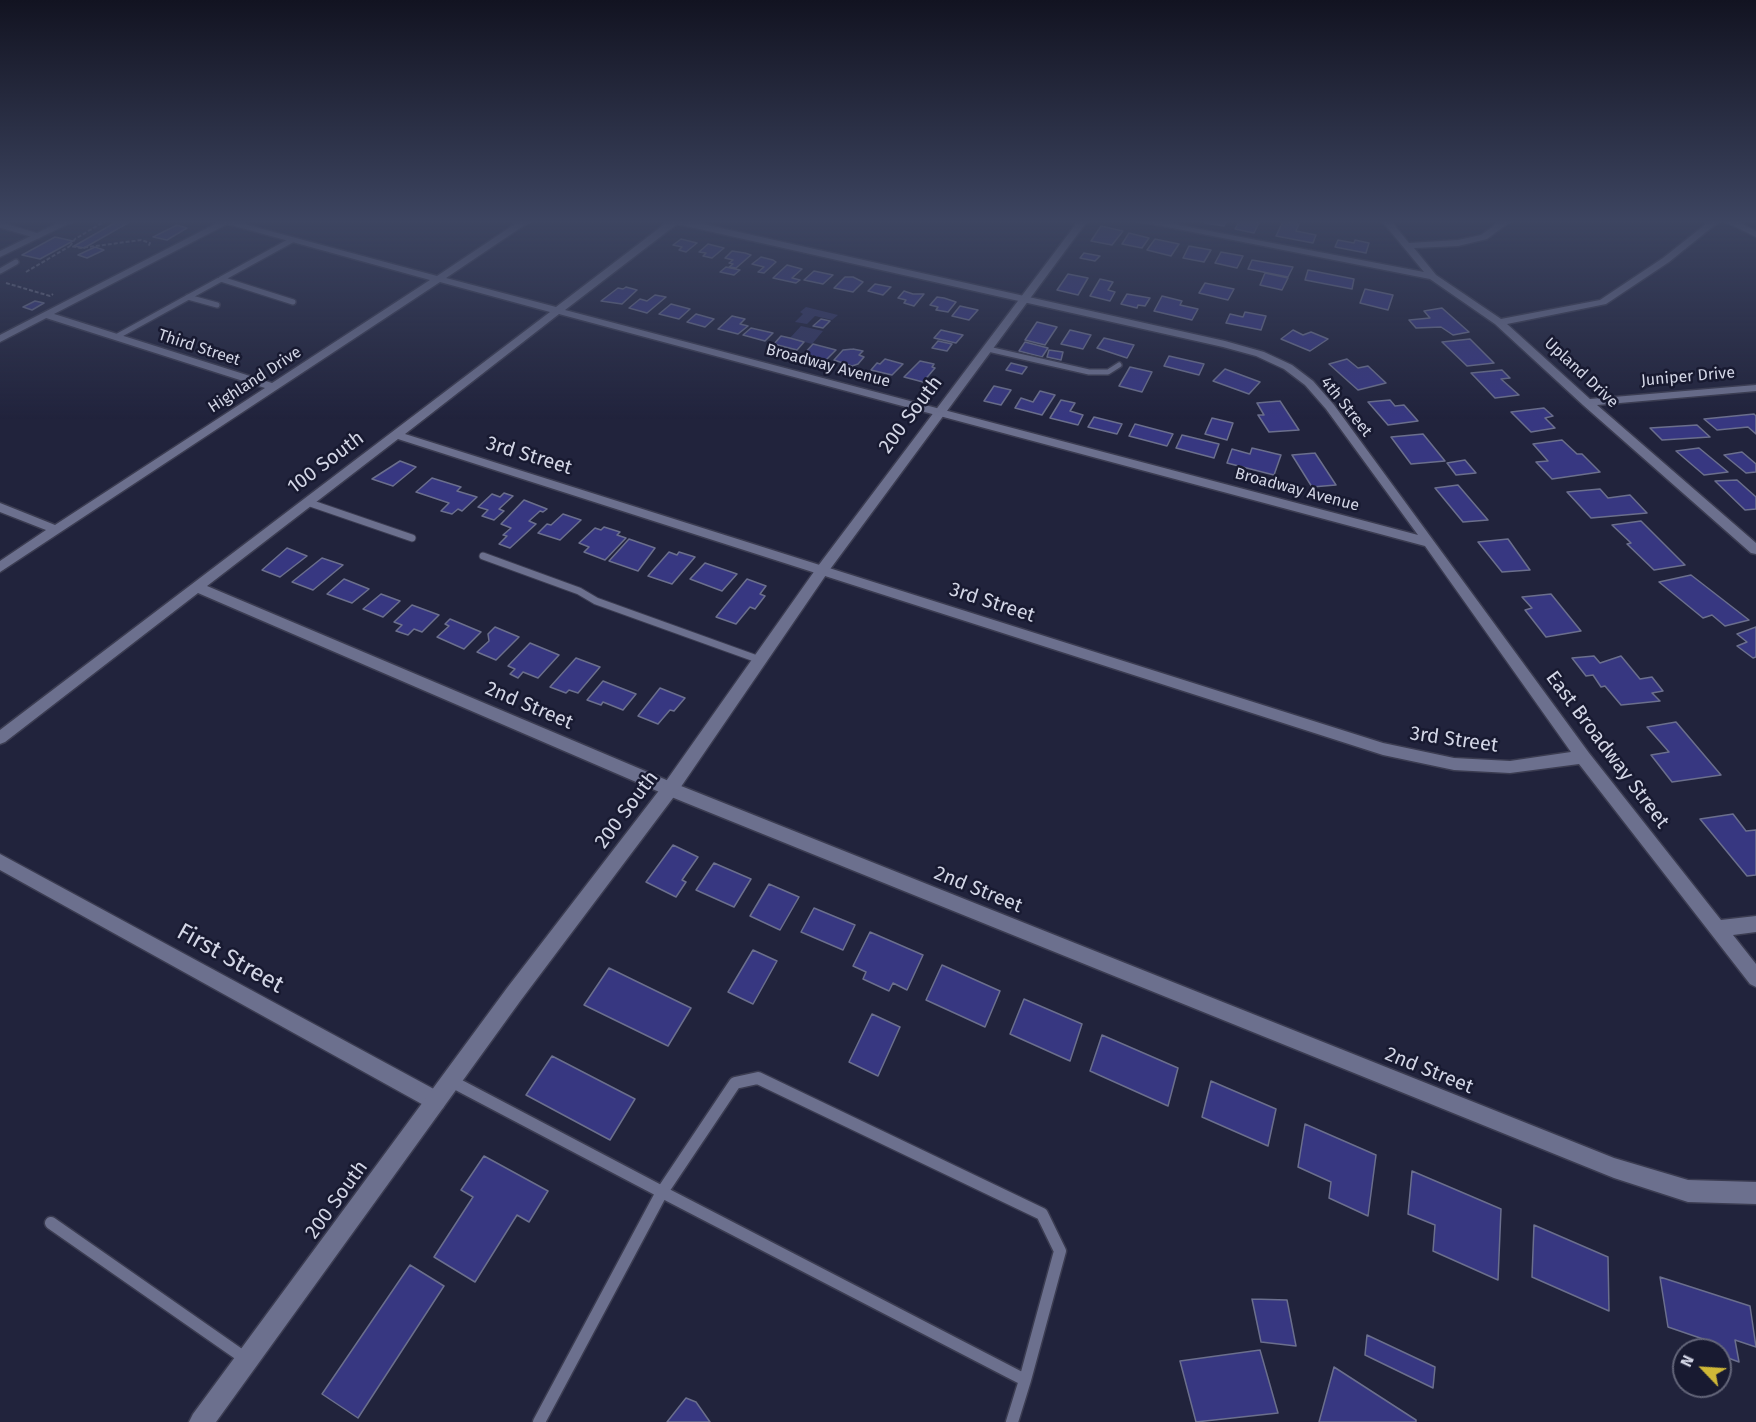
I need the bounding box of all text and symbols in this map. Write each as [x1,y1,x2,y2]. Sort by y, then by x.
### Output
street label: Third Street [156,326,242,370]
street label: Upland Drive [1540,334,1622,412]
street label: Broadway Avenue [764,340,892,392]
street label: Highland Drive [205,343,305,417]
street label: Juniper Drive [1640,363,1736,391]
street label: 200 South [874,372,948,458]
street label: 4th Street [1316,373,1376,441]
street label: 100 South [283,427,369,499]
street label: 3rd Street [483,432,575,480]
street label: Broadway Avenue [1233,464,1361,516]
street label: 3rd Street [946,578,1038,628]
street label: East Broadway Street [1540,667,1674,833]
street label: 2nd Street [481,677,577,735]
street label: 3rd Street [1408,722,1500,758]
street label: 200 South [590,767,664,853]
street label: 2nd Street [930,861,1026,919]
street label: First Street [171,918,289,1000]
street label: 2nd Street [1381,1042,1477,1100]
street label: 200 South [301,1156,373,1244]
north arrow [1672,1338,1732,1398]
text: N [1676,1352,1698,1370]

